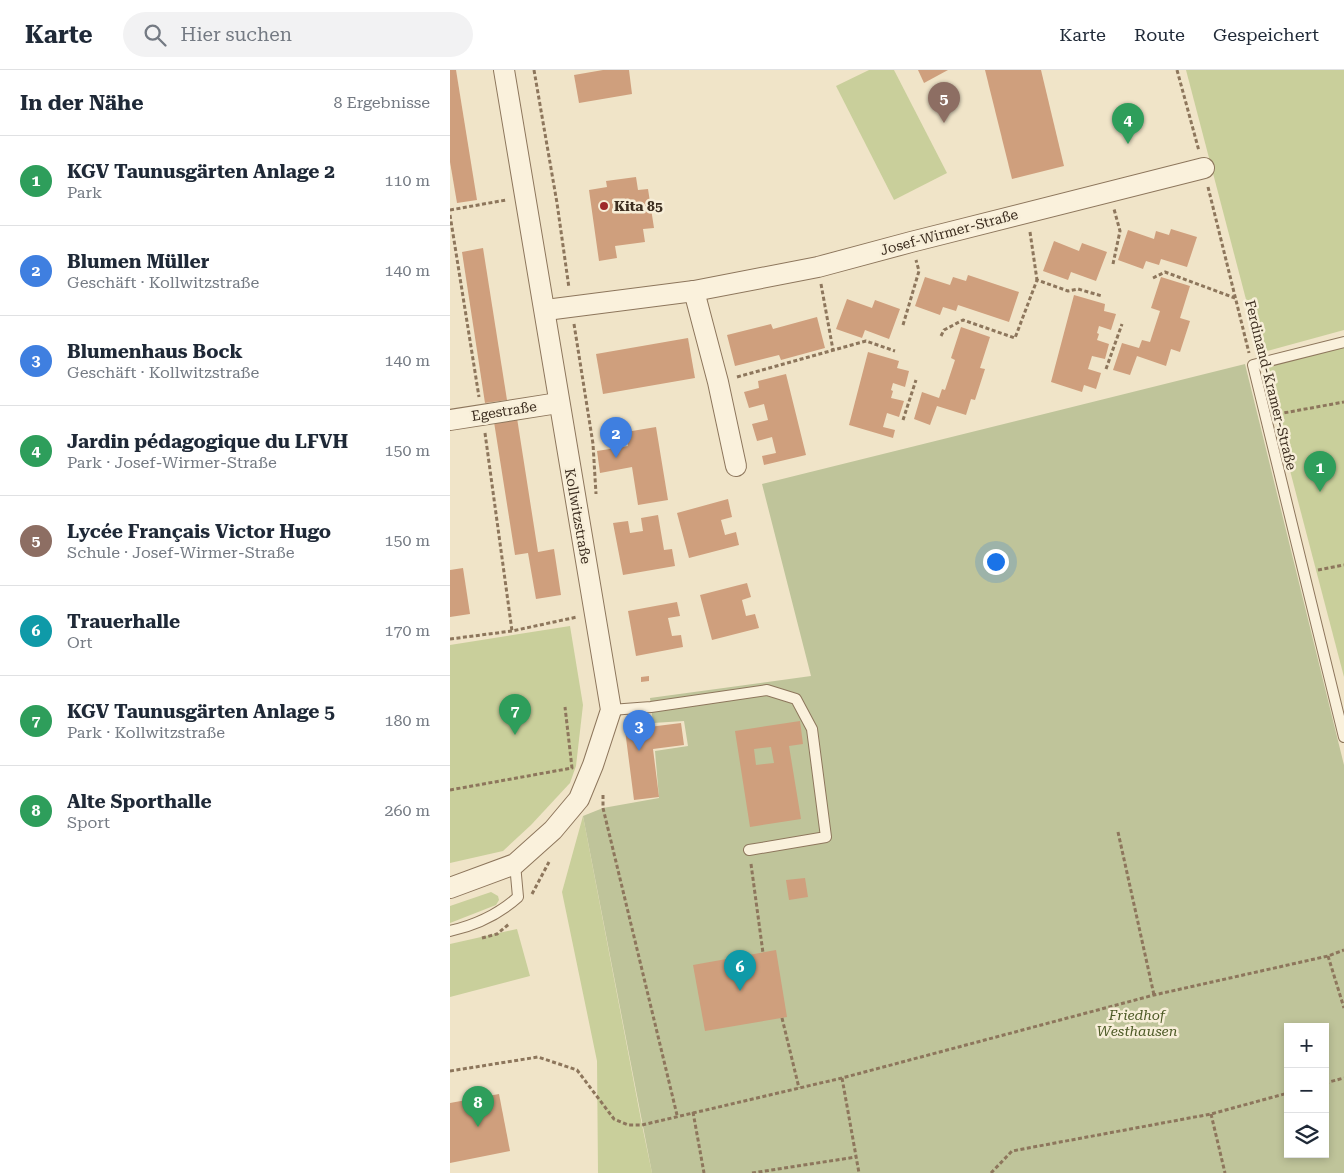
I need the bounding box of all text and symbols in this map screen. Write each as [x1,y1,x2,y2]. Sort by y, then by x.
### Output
search box [123,12,473,57]
text: Karte [25,21,93,49]
icon: search [141,21,169,49]
text: Hier suchen [181,23,292,46]
text: Karte [1059,24,1106,45]
text: Route [1134,24,1185,45]
text: Gespeichert [1213,24,1319,45]
pin: 5 [928,82,960,123]
text: In der Nähe [20,91,143,115]
text: 8 Ergebnisse [333,93,430,112]
pin: 4 [1112,103,1144,144]
text: KGV Taunusgärten Anlage 2 [67,160,335,183]
text: 1 [32,171,40,190]
text: 110 m [384,171,430,190]
text: Park [67,183,102,202]
place label: Kita 85 [614,198,663,214]
marker: Kita 85 [598,200,610,212]
street label: Josef-Wirmer-Straße [878,206,1020,258]
text: Blumen Müller [67,250,209,273]
text: 2 [32,261,40,280]
text: 140 m [384,261,430,280]
text: Geschäft · Kollwitzstraße [67,273,259,292]
street label: Ferdinand-Kramer-Straße [1242,298,1300,472]
text: Blumenhaus Bock [67,340,243,363]
text: 3 [32,351,40,370]
text: 140 m [384,351,430,370]
text: Geschäft · Kollwitzstraße [67,363,259,382]
street label: Egestraße [470,398,538,424]
pin: 2 [600,417,632,458]
text: Jardin pédagogique du LFVH [67,430,348,453]
text: 4 [32,441,40,460]
text: 150 m [384,441,430,460]
pin: 1 [1304,451,1336,492]
text: Park · Josef-Wirmer-Straße [67,453,277,472]
street label: Kollwitzstraße [562,467,594,565]
text: Lycée Français Victor Hugo [67,520,331,543]
text: 5 [32,531,40,550]
text: 150 m [384,531,430,550]
text: Schule · Josef-Wirmer-Straße [67,543,295,562]
your location [983,549,1009,575]
text: Trauerhalle [67,610,180,633]
text: 6 [32,621,40,640]
text: 170 m [384,621,430,640]
text: Ort [67,633,93,652]
pin: 7 [499,694,531,735]
text: KGV Taunusgärten Anlage 5 [67,700,335,723]
pin: 3 [623,710,655,751]
text: 7 [32,711,40,730]
text: 180 m [384,711,430,730]
text: Park · Kollwitzstraße [67,723,225,742]
text: Alte Sporthalle [67,790,212,813]
text: 8 [32,801,40,820]
text: 260 m [384,801,430,820]
text: Sport [67,813,110,832]
pin: 6 [724,950,756,991]
park label: Friedhof Westhausen [1097,1007,1178,1039]
map controls [1284,1023,1329,1158]
button: + [1284,1023,1329,1068]
button: − [1284,1068,1329,1113]
pin: 8 [462,1086,494,1127]
button: layers [1284,1113,1329,1158]

